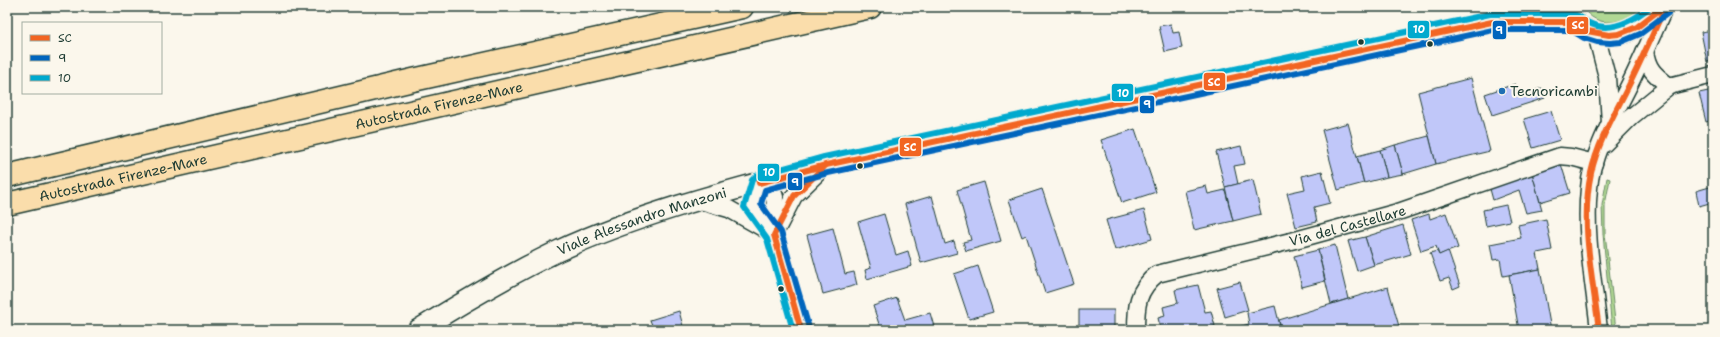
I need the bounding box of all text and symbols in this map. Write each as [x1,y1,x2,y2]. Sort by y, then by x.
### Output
line badge: SC [1566,16,1589,35]
text: SC [1572,18,1585,33]
line badge: 10 [1407,20,1430,39]
line badge: 9 [1492,20,1507,40]
legend [22,22,162,94]
text: 10 [1413,22,1425,37]
text: 9 [1495,23,1503,38]
text: SC [58,30,72,46]
unlabelled marker [1356,37,1366,47]
unlabelled marker [1425,39,1435,49]
text: 9 [58,50,66,66]
text: 10 [58,70,71,86]
line badge: SC [1203,72,1226,91]
text: SC [1208,75,1221,90]
street label: Autostrada Firenze-Mare [353,77,525,133]
place label: Tecnoricambi [1510,82,1598,100]
line badge: 10 [1111,83,1134,102]
text: 10 [1117,86,1129,101]
marker: Tecnoricambi [1497,86,1507,96]
line badge: 9 [1139,95,1155,114]
text: 9 [1143,97,1151,112]
line badge: SC [899,137,922,157]
text: SC [904,140,917,155]
street label: Autostrada Firenze-Mare [37,150,209,205]
unlabelled marker [855,161,865,171]
line badge: 10 [757,163,780,182]
text: 10 [763,165,775,180]
line badge: 9 [787,172,803,191]
text: 9 [791,175,799,190]
street label: Viale Alessandro Manzoni [554,183,729,259]
street label: Via del Castellare [1287,201,1408,250]
unlabelled marker [776,284,786,294]

